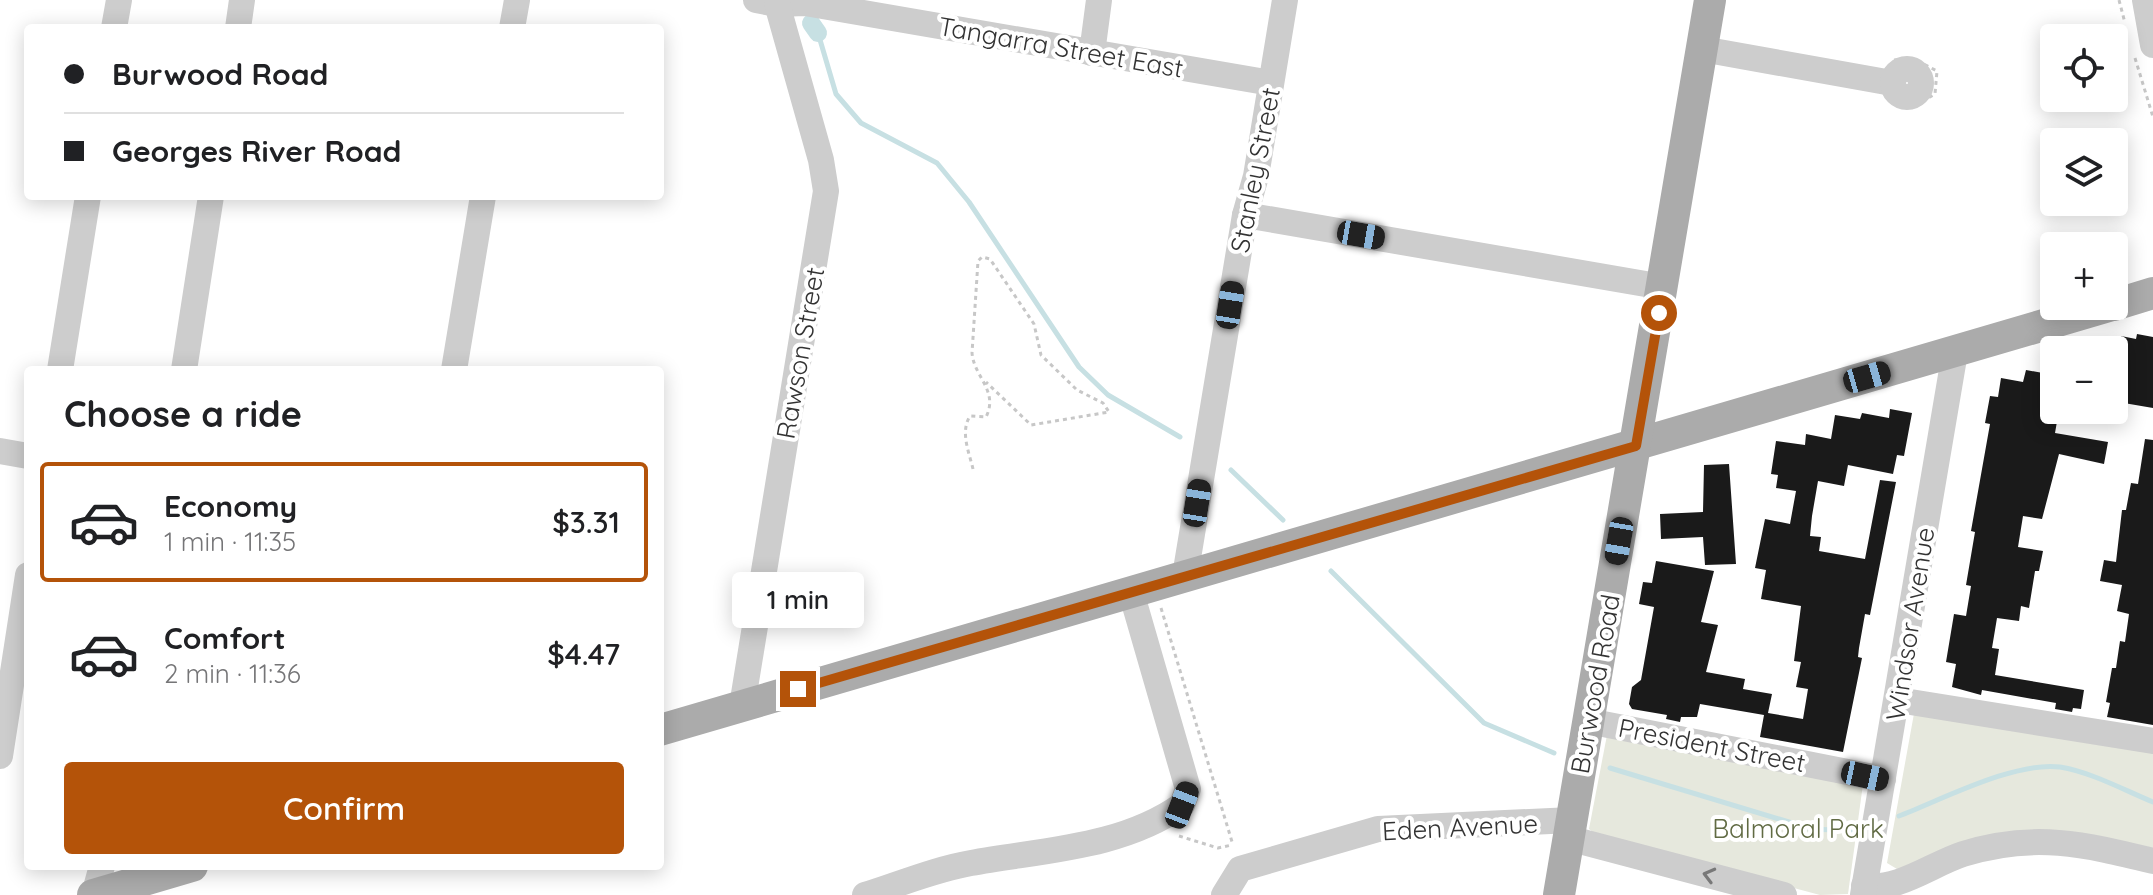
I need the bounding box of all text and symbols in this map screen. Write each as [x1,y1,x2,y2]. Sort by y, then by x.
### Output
street label: Tangarra Street East [936,9,1186,85]
map controls [2040,24,2128,424]
button: locate [2040,24,2128,112]
text: Burwood Road [112,55,328,93]
street label: Stanley Street [1223,85,1287,255]
button: layers [2040,128,2128,216]
text: Georges River Road [112,132,401,170]
car [1335,219,1387,251]
button: + [2040,232,2128,320]
street label: Rawson Street [769,265,831,441]
car [1214,279,1246,331]
route start [1641,295,1677,331]
button: − [2040,336,2128,424]
car [1841,359,1893,395]
text: Choose a ride [64,391,302,436]
car [1181,477,1213,529]
icon: car [68,486,140,558]
text: Economy [164,487,297,525]
text: $3.31 [552,503,620,541]
car [1603,515,1635,567]
text: 1 min · 11:35 [164,525,296,558]
street label: Windsor Avenue [1878,525,1942,723]
callout: 1 min [732,573,864,629]
text: 1 min [767,583,829,616]
street label: Burwood Road [1563,592,1627,776]
icon: car [68,618,140,690]
text: Comfort [164,619,285,657]
text: $4.47 [547,635,620,673]
text: 2 min · 11:36 [164,657,301,690]
route end [780,671,816,707]
street label: President Street [1616,711,1808,779]
car [1839,759,1891,793]
button: Confirm [64,762,624,854]
car [1162,778,1202,832]
street label: Eden Avenue [1381,806,1539,848]
park label: Balmoral Park [1712,812,1884,845]
one-way arrow [1702,868,1716,885]

